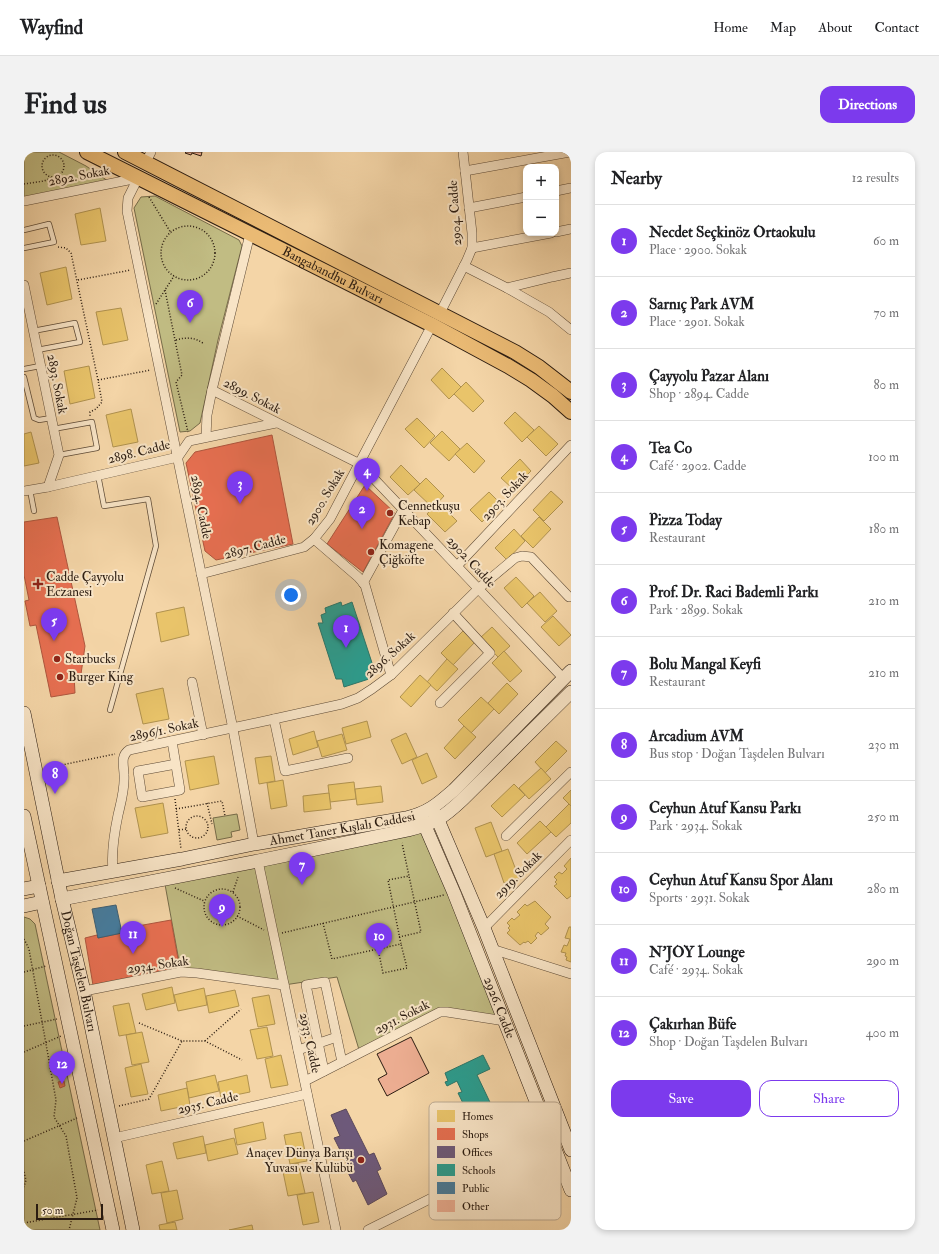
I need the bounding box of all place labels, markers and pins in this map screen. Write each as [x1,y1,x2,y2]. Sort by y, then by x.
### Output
pin: 6 [177,290,203,323]
pin: 4 [354,458,380,491]
pin: 3 [227,471,253,504]
pin: 2 [349,496,375,529]
place label: Cennetkuşu Kebap [398,498,460,530]
marker: Cennetkuşu Kebap [385,508,395,518]
place label: Komagene Çiğköfte [379,537,434,568]
marker: Komagene Çiğköfte [366,547,376,557]
place label: Cadde Çayyolu Eczanesi [46,569,124,600]
marker: Cadde Çayyolu Eczanesi [33,579,43,589]
pin: 5 [41,608,67,641]
pin: 1 [333,615,359,648]
place label: Starbucks [65,651,116,667]
marker: Starbucks [52,654,62,664]
place label: Burger King [68,669,134,685]
marker: Burger King [55,672,65,682]
pin: 8 [42,761,68,794]
pin: 7 [289,852,315,885]
pin: 9 [209,894,235,927]
pin: 11 [120,921,146,954]
pin: 10 [366,923,392,956]
pin: 12 [49,1051,75,1084]
place label: Anaçev Dünya Barışı Yuvası ve Kulübü [245,1145,354,1176]
marker: Anaçev Dünya Barışı Yuvası ve Kulübü [356,1155,366,1165]

